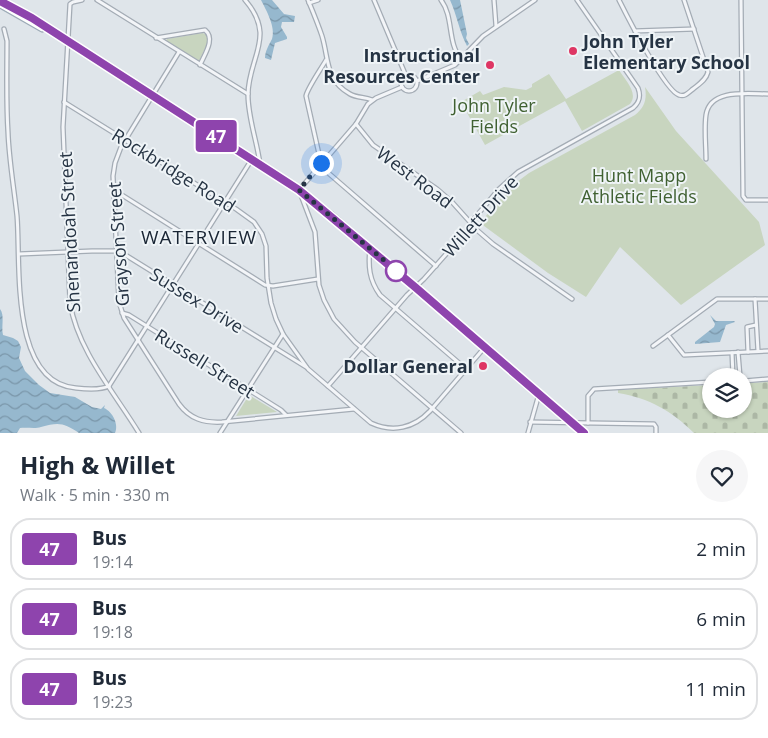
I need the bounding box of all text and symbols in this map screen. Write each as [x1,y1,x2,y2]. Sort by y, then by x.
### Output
place label: John Tyler Elementary School [581,29,750,74]
place label: Instructional Resources Center [323,43,480,88]
marker: John Tyler Elementary School [567,45,579,57]
marker: Instructional Resources Center [484,59,496,71]
park label: John Tyler Fields [450,93,536,138]
line badge: 47 [194,120,238,152]
street label: Rockbridge Road [108,122,240,218]
text: 47 [206,124,226,148]
street label: West Road [372,141,458,213]
street label: Shenandoah Street [53,151,85,313]
your location [309,151,334,176]
park label: Hunt Mapp Athletic Fields [581,163,697,208]
street label: Willett Drive [437,170,523,262]
street label: Grayson Street [102,181,134,307]
district label: WATERVIEW [141,224,257,250]
unlabelled marker [385,260,407,282]
street label: Sussex Drive [146,262,248,338]
street label: Russell Street [151,323,259,403]
place label: Dollar General [343,354,473,378]
marker: Dollar General [477,360,489,372]
map controls [702,368,752,418]
button: layers [702,368,752,418]
text: High & Willet [20,448,175,481]
button: heart [696,450,748,502]
text: Walk · 5 min · 330 m [20,484,170,506]
text: Bus [92,525,127,551]
text: 2 min [696,536,746,562]
text: 47 [39,537,60,561]
text: 19:14 [92,551,133,573]
text: Bus [92,595,127,621]
text: 6 min [696,606,746,632]
text: 47 [39,607,60,631]
text: 19:18 [92,621,133,643]
text: Bus [92,665,127,691]
text: 11 min [685,676,746,702]
text: 47 [39,677,60,701]
text: 19:23 [92,691,133,713]

